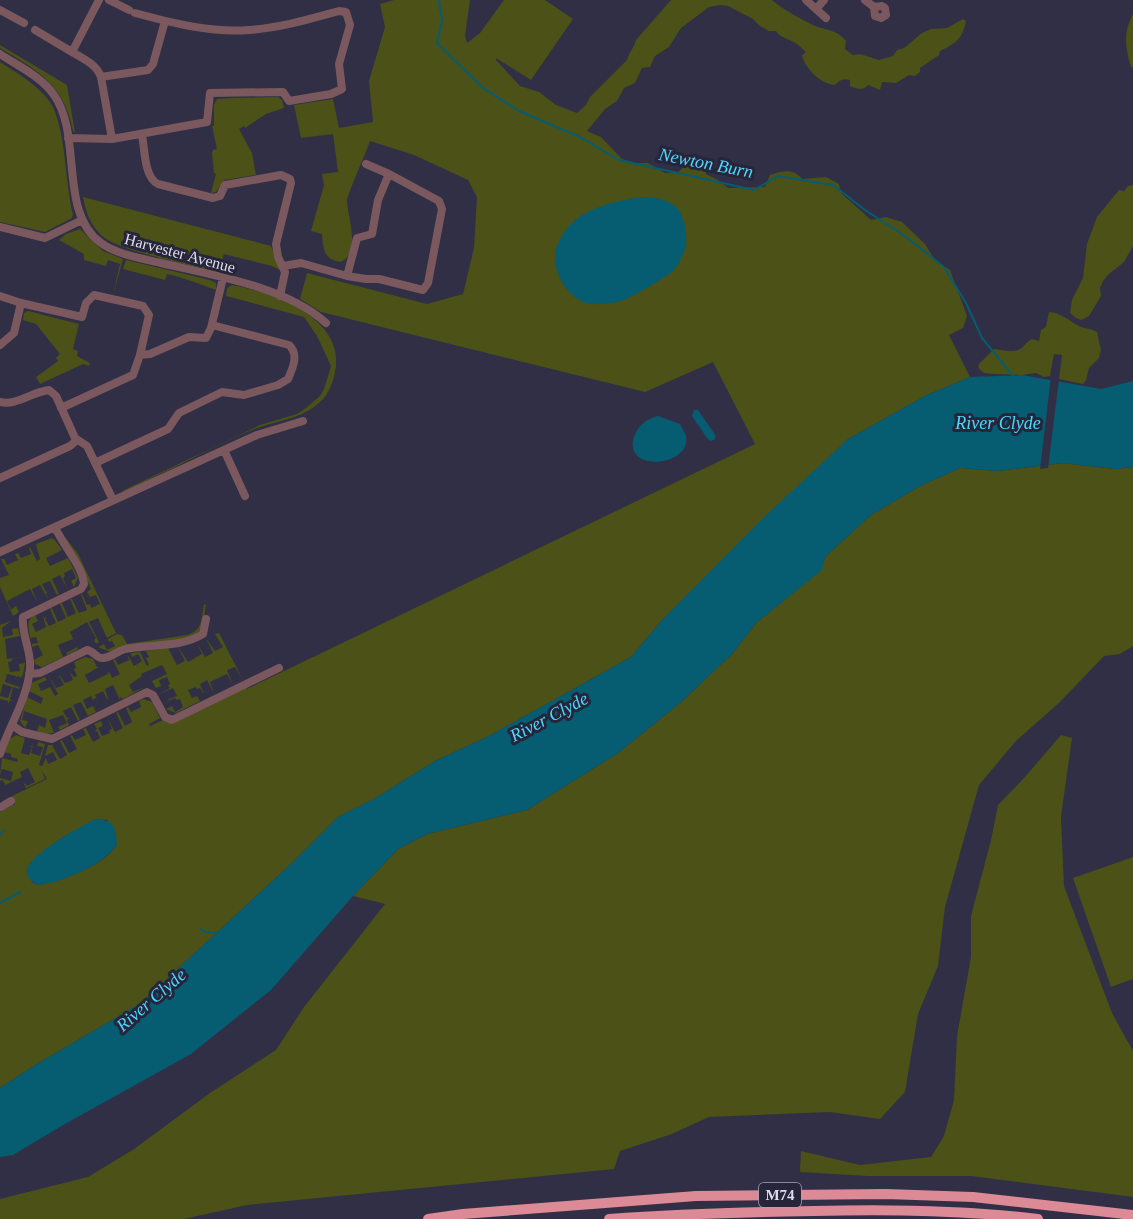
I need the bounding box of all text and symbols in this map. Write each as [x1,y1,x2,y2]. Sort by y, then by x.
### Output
water label: Newton Burn [656,144,755,182]
street label: Harvester Avenue [123,230,237,276]
water label: River Clyde [954,413,1041,433]
water label: River Clyde [506,688,591,746]
water label: River Clyde [111,964,190,1036]
road number: M74 [759,1183,801,1207]

